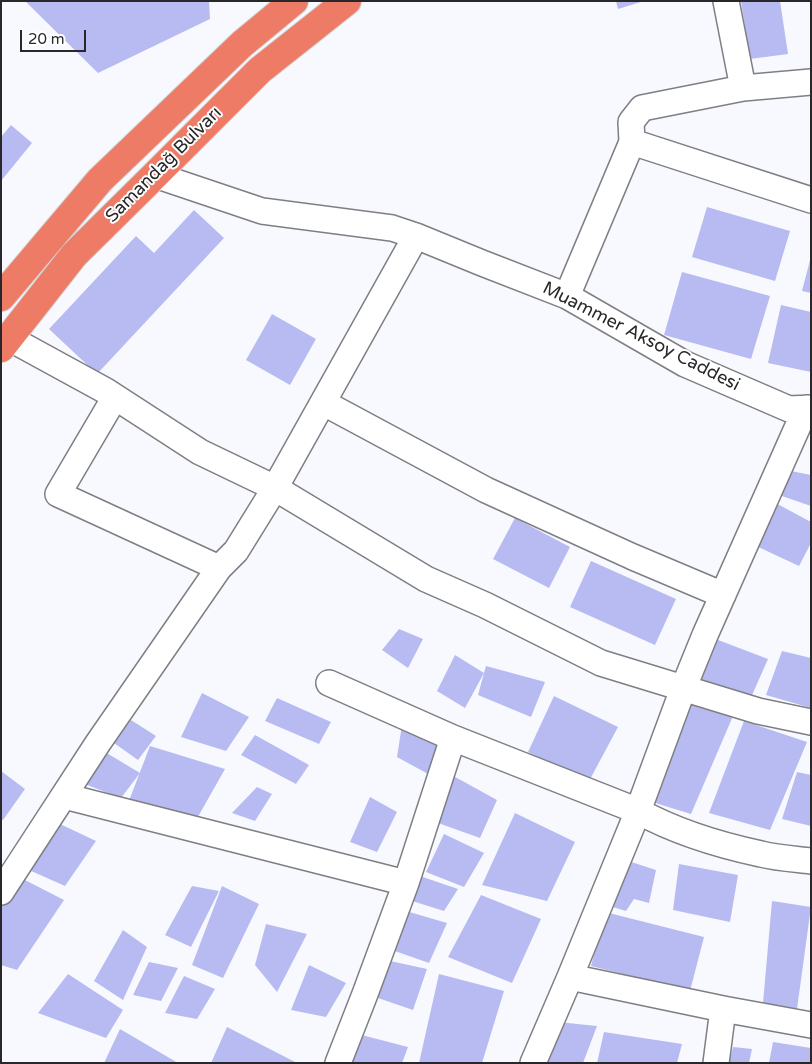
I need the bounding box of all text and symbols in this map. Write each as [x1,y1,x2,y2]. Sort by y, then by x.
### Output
scale bar [22,20,89,52]
text: 20 m [28,30,65,48]
street label: Samandağ Bulvarı [102,103,226,227]
street label: Muammer Aksoy Caddesi [539,278,743,396]

